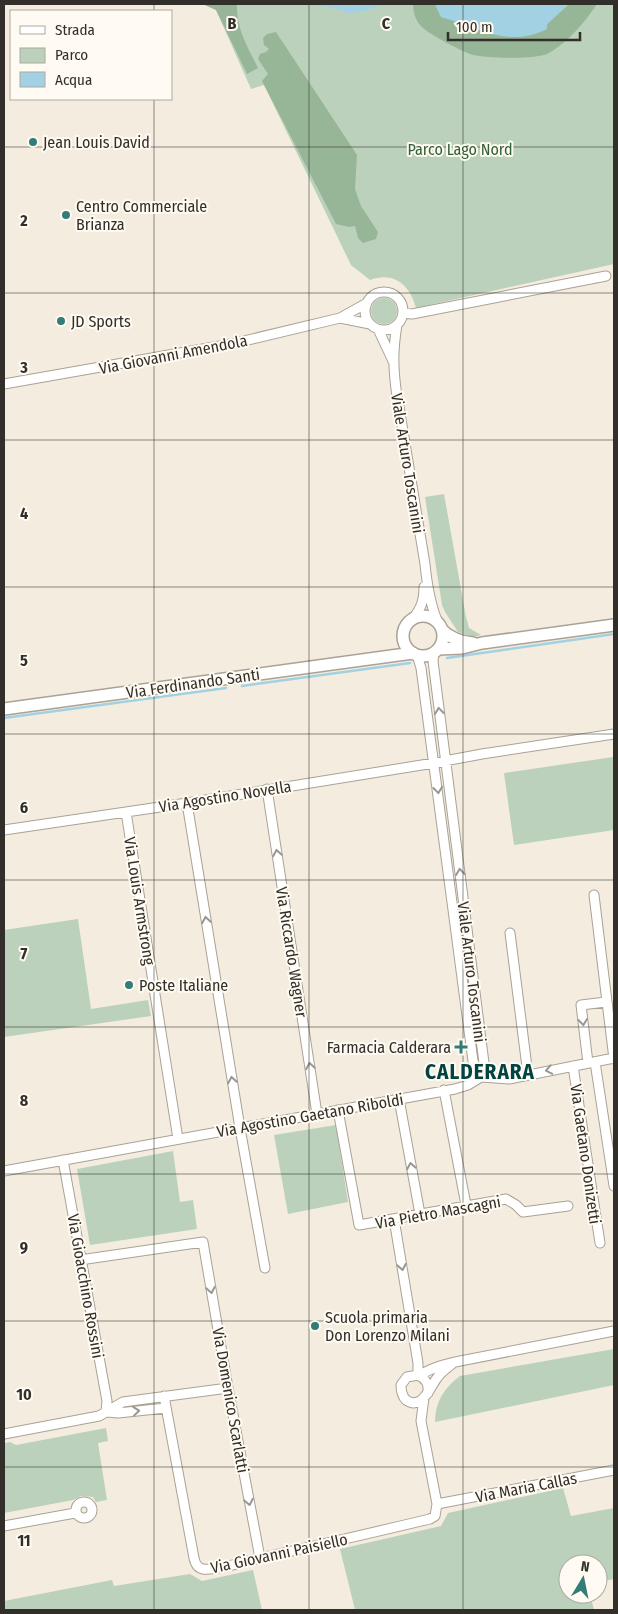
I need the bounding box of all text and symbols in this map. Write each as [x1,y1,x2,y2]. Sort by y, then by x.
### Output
legend [10,10,172,100]
scale bar [448,10,580,42]
text: B [228,14,237,33]
text: C [382,14,391,33]
text: 100 m [456,18,493,36]
text: Strada [55,21,95,39]
text: Parco [55,46,88,64]
text: Acqua [55,71,92,89]
place label: Jean Louis David [43,133,150,152]
marker: Jean Louis David [27,136,39,148]
park label: Parco Lago Nord [407,140,513,159]
place label: Centro Commerciale Brianza [76,197,207,234]
marker: Centro Commerciale Brianza [60,209,72,221]
text: 2 [19,211,28,230]
place label: JD Sports [71,312,131,331]
marker: JD Sports [55,315,67,327]
street label: Via Giovanni Amendola [97,331,249,378]
text: 3 [19,358,28,377]
street label: Viale Arturo Toscanini [387,392,428,535]
text: 4 [20,504,28,523]
text: 5 [20,651,28,670]
street label: Via Ferdinando Santi [125,665,261,702]
one-way arrow [434,707,445,715]
street label: Via Agostino Novella [158,777,293,816]
one-way arrow [432,786,443,794]
text: 6 [20,798,28,817]
street label: Via Louis Armstrong [120,835,159,967]
one-way arrow [272,849,283,857]
one-way arrow [455,868,465,877]
street label: Via Riccardo Wagner [272,885,311,1019]
street label: Viale Arturo Toscanini [453,901,490,1044]
one-way arrow [201,915,211,924]
text: 7 [21,944,28,963]
place label: Poste Italiane [139,976,228,995]
marker: Poste Italiane [123,979,135,991]
one-way arrow [577,1018,588,1026]
place label: Farmacia Calderara [327,1038,451,1057]
marker: Farmacia Calderara [455,1041,467,1053]
district label: CALDERARA [425,1059,535,1085]
one-way arrow [305,1062,315,1070]
one-way arrow [545,1065,554,1075]
one-way arrow [227,1076,237,1085]
street label: Via Gaetano Donizetti [566,1083,605,1225]
street label: Via Agostino Gaetano Riboldi [215,1090,405,1141]
text: 8 [20,1091,29,1110]
one-way arrow [406,1162,417,1171]
street label: Via Pietro Mascagni [374,1192,502,1233]
street label: Via Gioacchino Rossini [63,1212,108,1360]
text: 9 [20,1238,28,1257]
one-way arrow [396,1262,406,1271]
one-way arrow [206,1286,216,1294]
place label: Scuola primaria Don Lorenzo Milani [325,1308,450,1345]
marker: Scuola primaria Don Lorenzo Milani [309,1320,321,1332]
street label: Via Domenico Scarlatti [208,1326,253,1474]
text: 10 [16,1385,32,1404]
one-way arrow [132,1406,140,1417]
street label: Via Maria Callas [474,1468,579,1507]
one-way arrow [244,1497,254,1506]
street label: Via Giovanni Paisiello [209,1530,349,1577]
text: 11 [17,1531,31,1550]
north arrow [558,1554,608,1604]
text: N [580,1558,591,1576]

